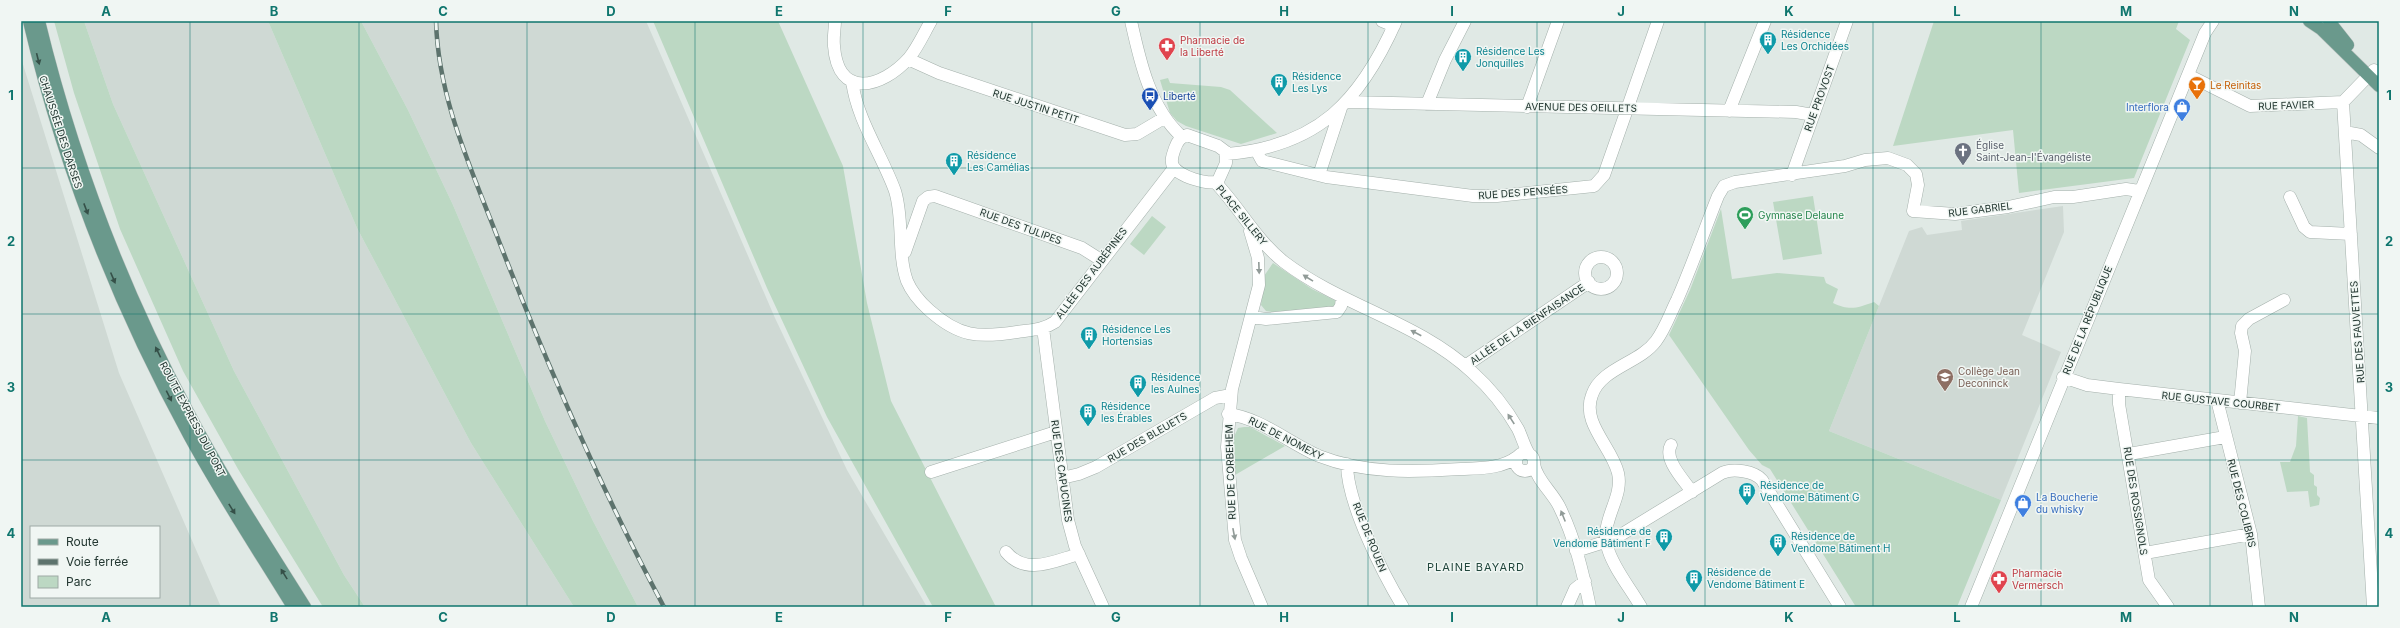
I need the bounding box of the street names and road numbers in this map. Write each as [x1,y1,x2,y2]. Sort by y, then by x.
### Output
street label: RUE PROVOST [1801,63,1837,133]
street label: CHAUSSÉE DES DARSES [37,74,86,190]
street label: RUE JUSTIN PETIT [991,86,1081,126]
street label: RUE FAVIER [2258,98,2315,112]
street label: AVENUE DES OEILLETS [1525,100,1637,114]
street label: PLACE SILLERY [1214,182,1270,248]
street label: RUE DES PENSÉES [1478,182,1568,201]
street label: RUE GABRIEL [1947,199,2013,219]
street label: RUE DES TULIPES [978,206,1064,246]
street label: ALLÉE DES AUBÉPINES [1052,224,1129,321]
street label: RUE DE LA RÉPUBLIQUE [2059,263,2114,376]
street label: ALLÉE DE LA BIENFAISANCE [1467,280,1587,367]
street label: RUE DES FAUVETTES [2347,280,2367,384]
street label: ROUTE EXPRESS DU PORT [158,359,228,479]
street label: RUE GUSTAVE COURBET [2161,389,2281,413]
street label: RUE DES BLEUETS [1105,409,1189,465]
street label: RUE DE NOMEXY [1246,414,1326,462]
street label: RUE DES CAPUCINES [1049,419,1075,523]
street label: RUE DE CORBEHEM [1222,424,1238,520]
street label: RUE DES ROSSIGNOLS [2122,446,2150,556]
street label: RUE DES COLIBRIS [2225,458,2259,548]
street label: RUE DE ROUEN [1351,501,1389,573]

